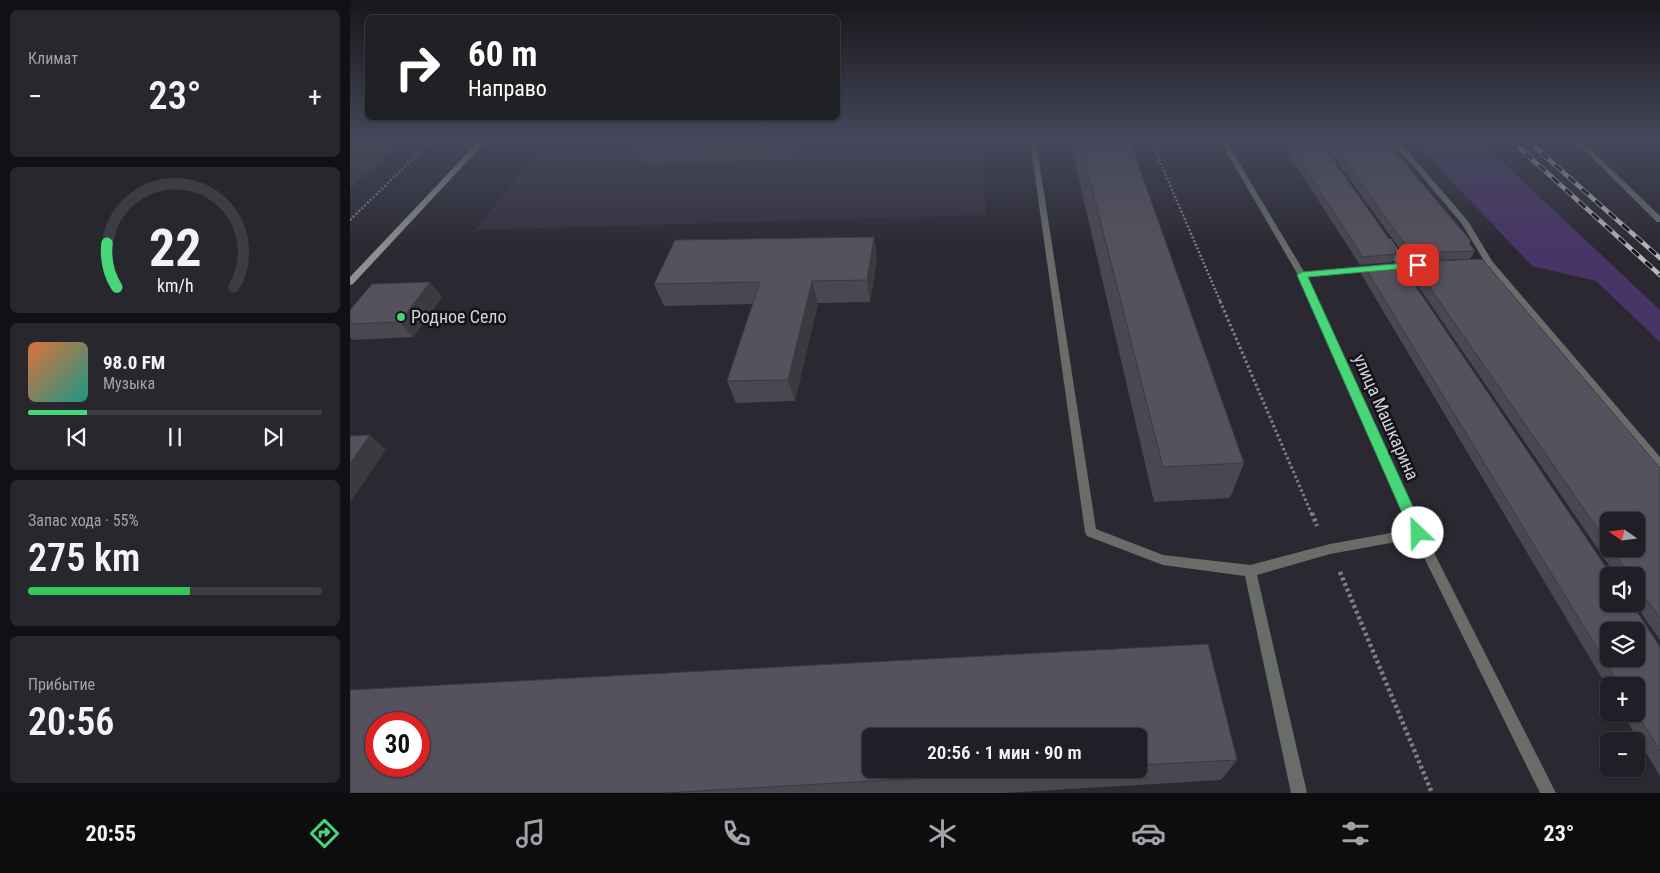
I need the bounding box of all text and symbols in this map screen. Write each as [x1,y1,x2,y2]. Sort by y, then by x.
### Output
text: 60 m [468,34,537,75]
icon: right [385,35,450,100]
text: Климат [28,49,78,68]
text: 23° [149,74,201,118]
text: Направо [468,76,547,101]
text: − [28,80,42,113]
text: + [308,80,322,113]
text: 22 [149,218,201,279]
pin [1397,244,1439,286]
icon: arrive [1404,251,1432,279]
text: km/h [157,275,193,296]
place label: Родное Село [411,306,507,327]
marker: Родное Село [395,311,407,323]
text: 98.0 FM [103,351,165,374]
street label: улица Машкарина [1349,351,1424,483]
text: Музыка [103,374,155,393]
icon: previous [63,423,91,451]
icon: pause [161,423,189,451]
icon: next [259,423,287,451]
position arrow [1391,506,1443,558]
text: Запас хода · 55% [28,511,139,530]
north arrow [1600,512,1645,558]
map controls [1600,512,1645,777]
text: 275 km [28,536,140,580]
button: sound [1600,567,1645,612]
button: layers [1600,622,1645,667]
text: Прибытие [28,675,95,694]
button: + [1600,677,1645,722]
text: 20:56 [28,700,114,744]
speed limit sign: 30 [365,712,430,777]
button: − [1600,732,1645,777]
text: 20:56 · 1 мин · 90 m [927,741,1082,764]
icon: directions [307,816,342,851]
icon: music [513,816,548,851]
icon: phone [719,816,754,851]
icon: climate [925,816,960,851]
icon: car [1131,816,1166,851]
icon: filters [1338,816,1373,851]
text: 20:55 [86,821,136,846]
text: 23° [1544,821,1574,846]

